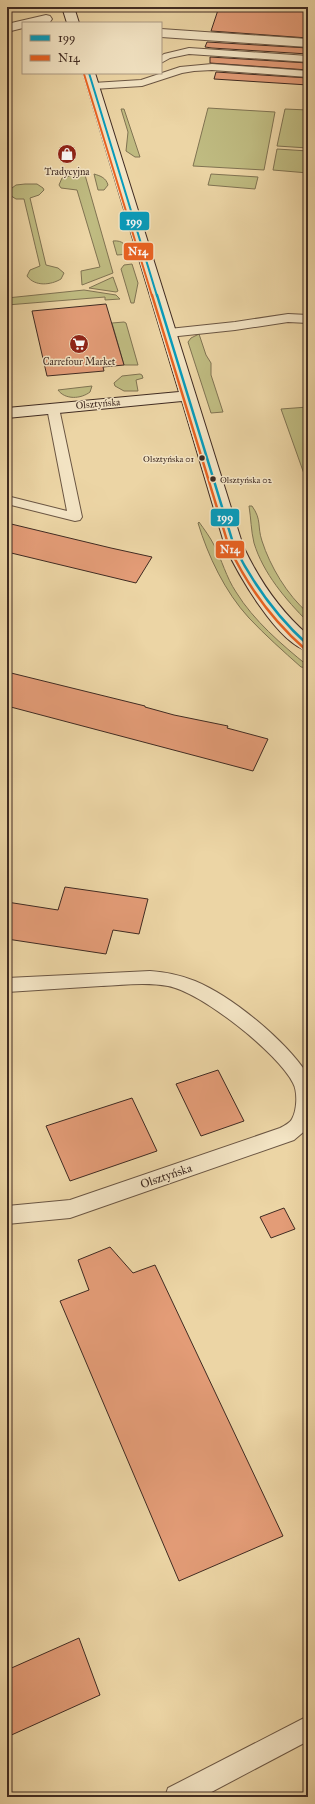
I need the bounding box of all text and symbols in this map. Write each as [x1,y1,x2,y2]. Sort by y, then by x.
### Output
legend [22,22,162,74]
text: 199 [58,31,76,45]
text: N14 [58,51,80,65]
shop icon: Tradycyjna [56,143,78,165]
place label: Tradycyjna [44,166,90,178]
line badge: 199 [119,211,150,231]
text: 199 [126,215,142,229]
line badge: N14 [123,242,154,261]
text: N14 [128,245,149,259]
supermarket icon: Carrefour Market [68,333,90,355]
place label: Carrefour Market [43,356,116,368]
street label: Olsztyńska [75,396,122,412]
place label: Olsztyńska 01 [143,453,194,464]
marker: Olsztyńska 01 [197,453,207,463]
marker: Olsztyńska 02 [208,474,218,484]
place label: Olsztyńska 02 [220,474,272,485]
line badge: 199 [210,508,240,527]
text: 199 [217,511,233,525]
line badge: N14 [215,540,245,559]
text: N14 [220,543,241,557]
street label: Olsztyńska [138,1160,195,1191]

